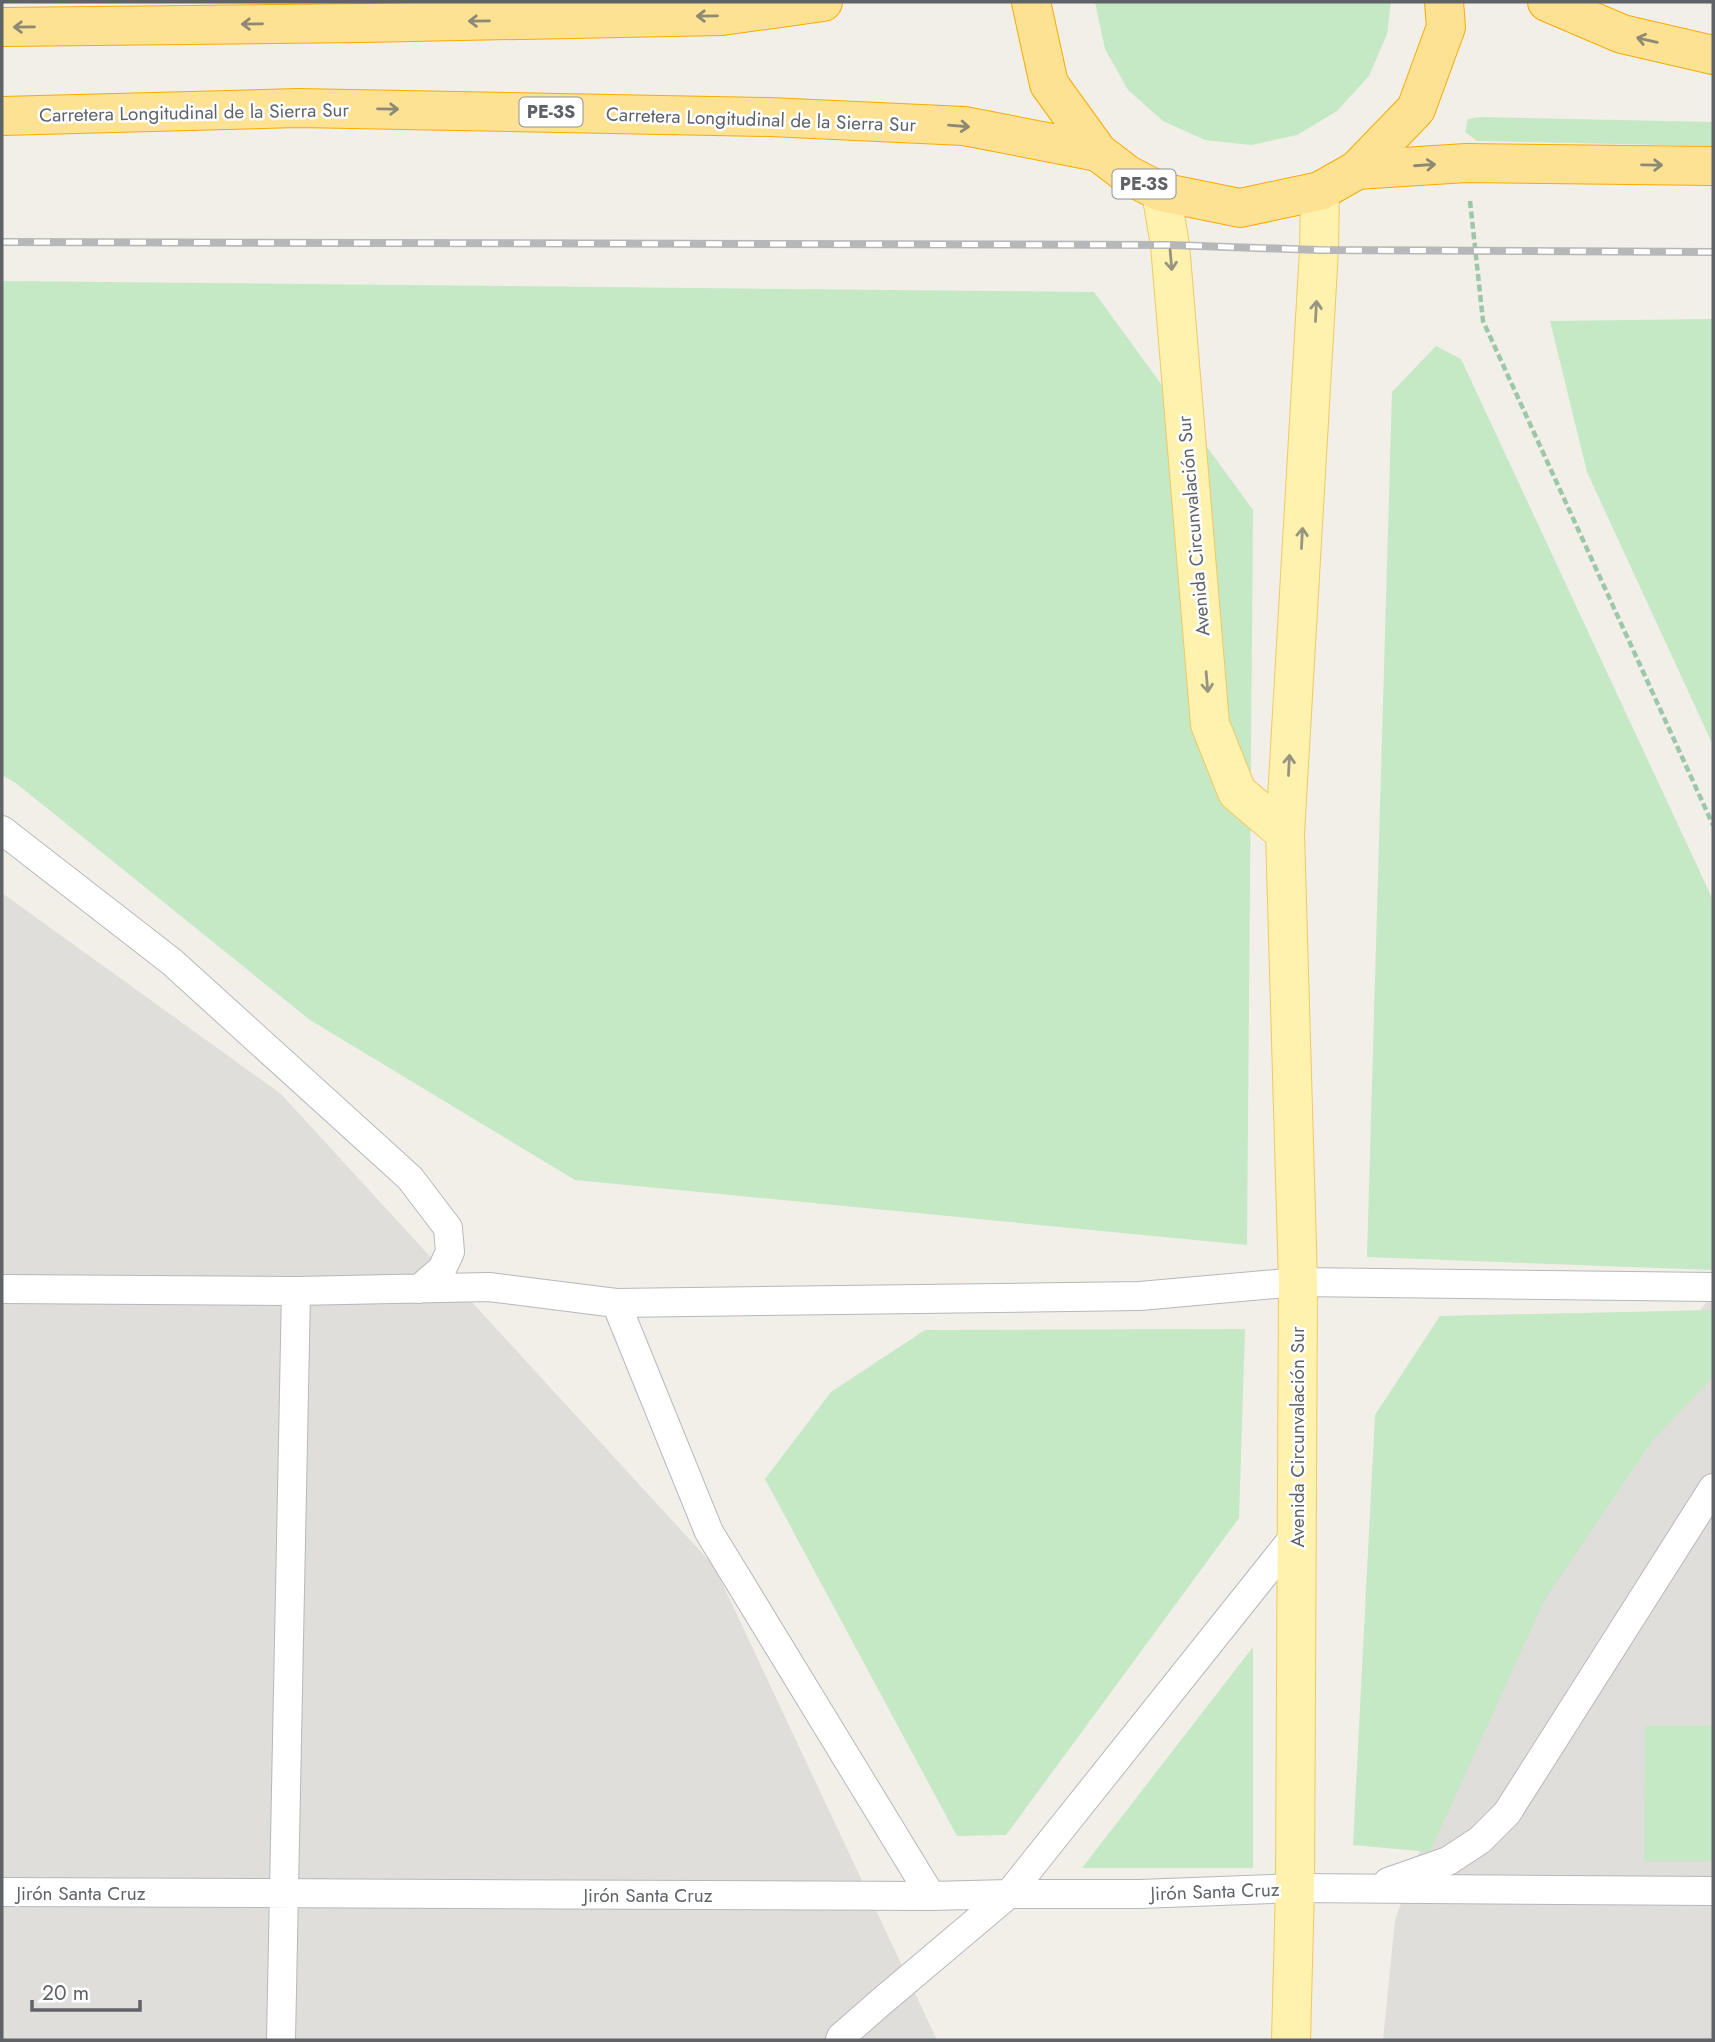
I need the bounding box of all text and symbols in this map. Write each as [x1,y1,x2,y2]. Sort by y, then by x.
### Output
one-way arrow [696,10,719,23]
one-way arrow [468,14,491,28]
one-way arrow [241,18,264,31]
one-way arrow [13,20,36,34]
one-way arrow [1636,32,1659,46]
street label: Carretera Longitudinal de la Sierra Sur [39,96,350,129]
road number: PE-3S [520,98,582,127]
street label: Carretera Longitudinal de la Sierra Sur [606,101,917,138]
one-way arrow [377,103,400,116]
one-way arrow [947,120,969,133]
one-way arrow [1641,158,1664,172]
one-way arrow [1413,159,1436,172]
road number: PE-3S [1112,169,1176,198]
one-way arrow [1165,248,1178,270]
one-way arrow [1309,299,1322,322]
street label: Avenida Circunvalación Sur [1170,414,1217,637]
one-way arrow [1296,527,1309,550]
one-way arrow [1201,670,1214,692]
one-way arrow [1283,754,1296,777]
street label: Avenida Circunvalación Sur [1284,1326,1311,1548]
street label: Jirón Santa Cruz [1147,1876,1280,1907]
street label: Jirón Santa Cruz [14,1880,146,1907]
street label: Jirón Santa Cruz [581,1882,713,1909]
scale bar [32,1968,140,2012]
text: 20 m [42,1978,89,2008]

